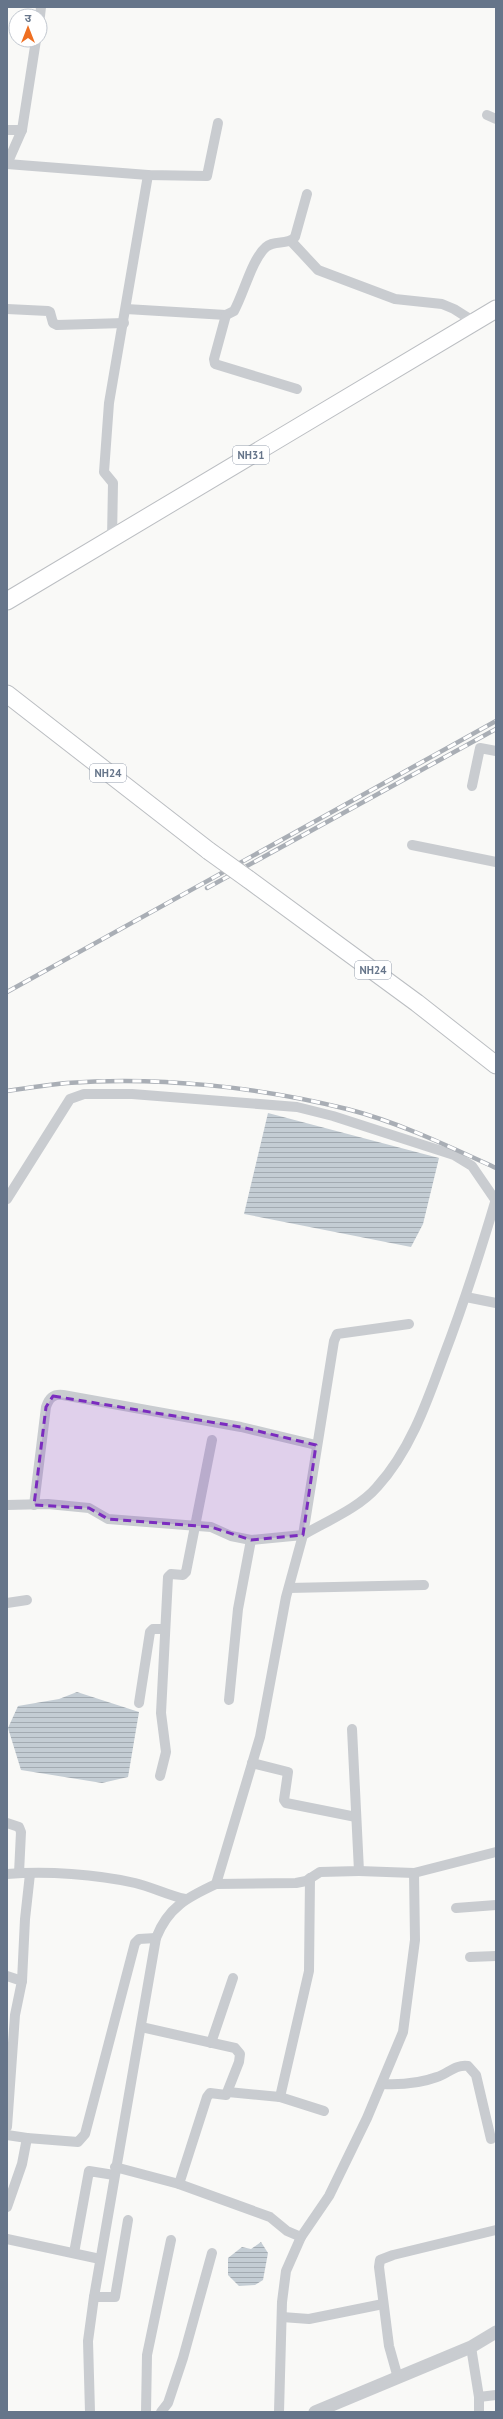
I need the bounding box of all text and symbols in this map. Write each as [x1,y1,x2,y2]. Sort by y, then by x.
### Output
north arrow [8,8,48,48]
text: उ [25,11,32,25]
road number: NH31 [233,446,269,464]
road number: NH24 [90,764,126,782]
road number: NH24 [355,961,391,979]

